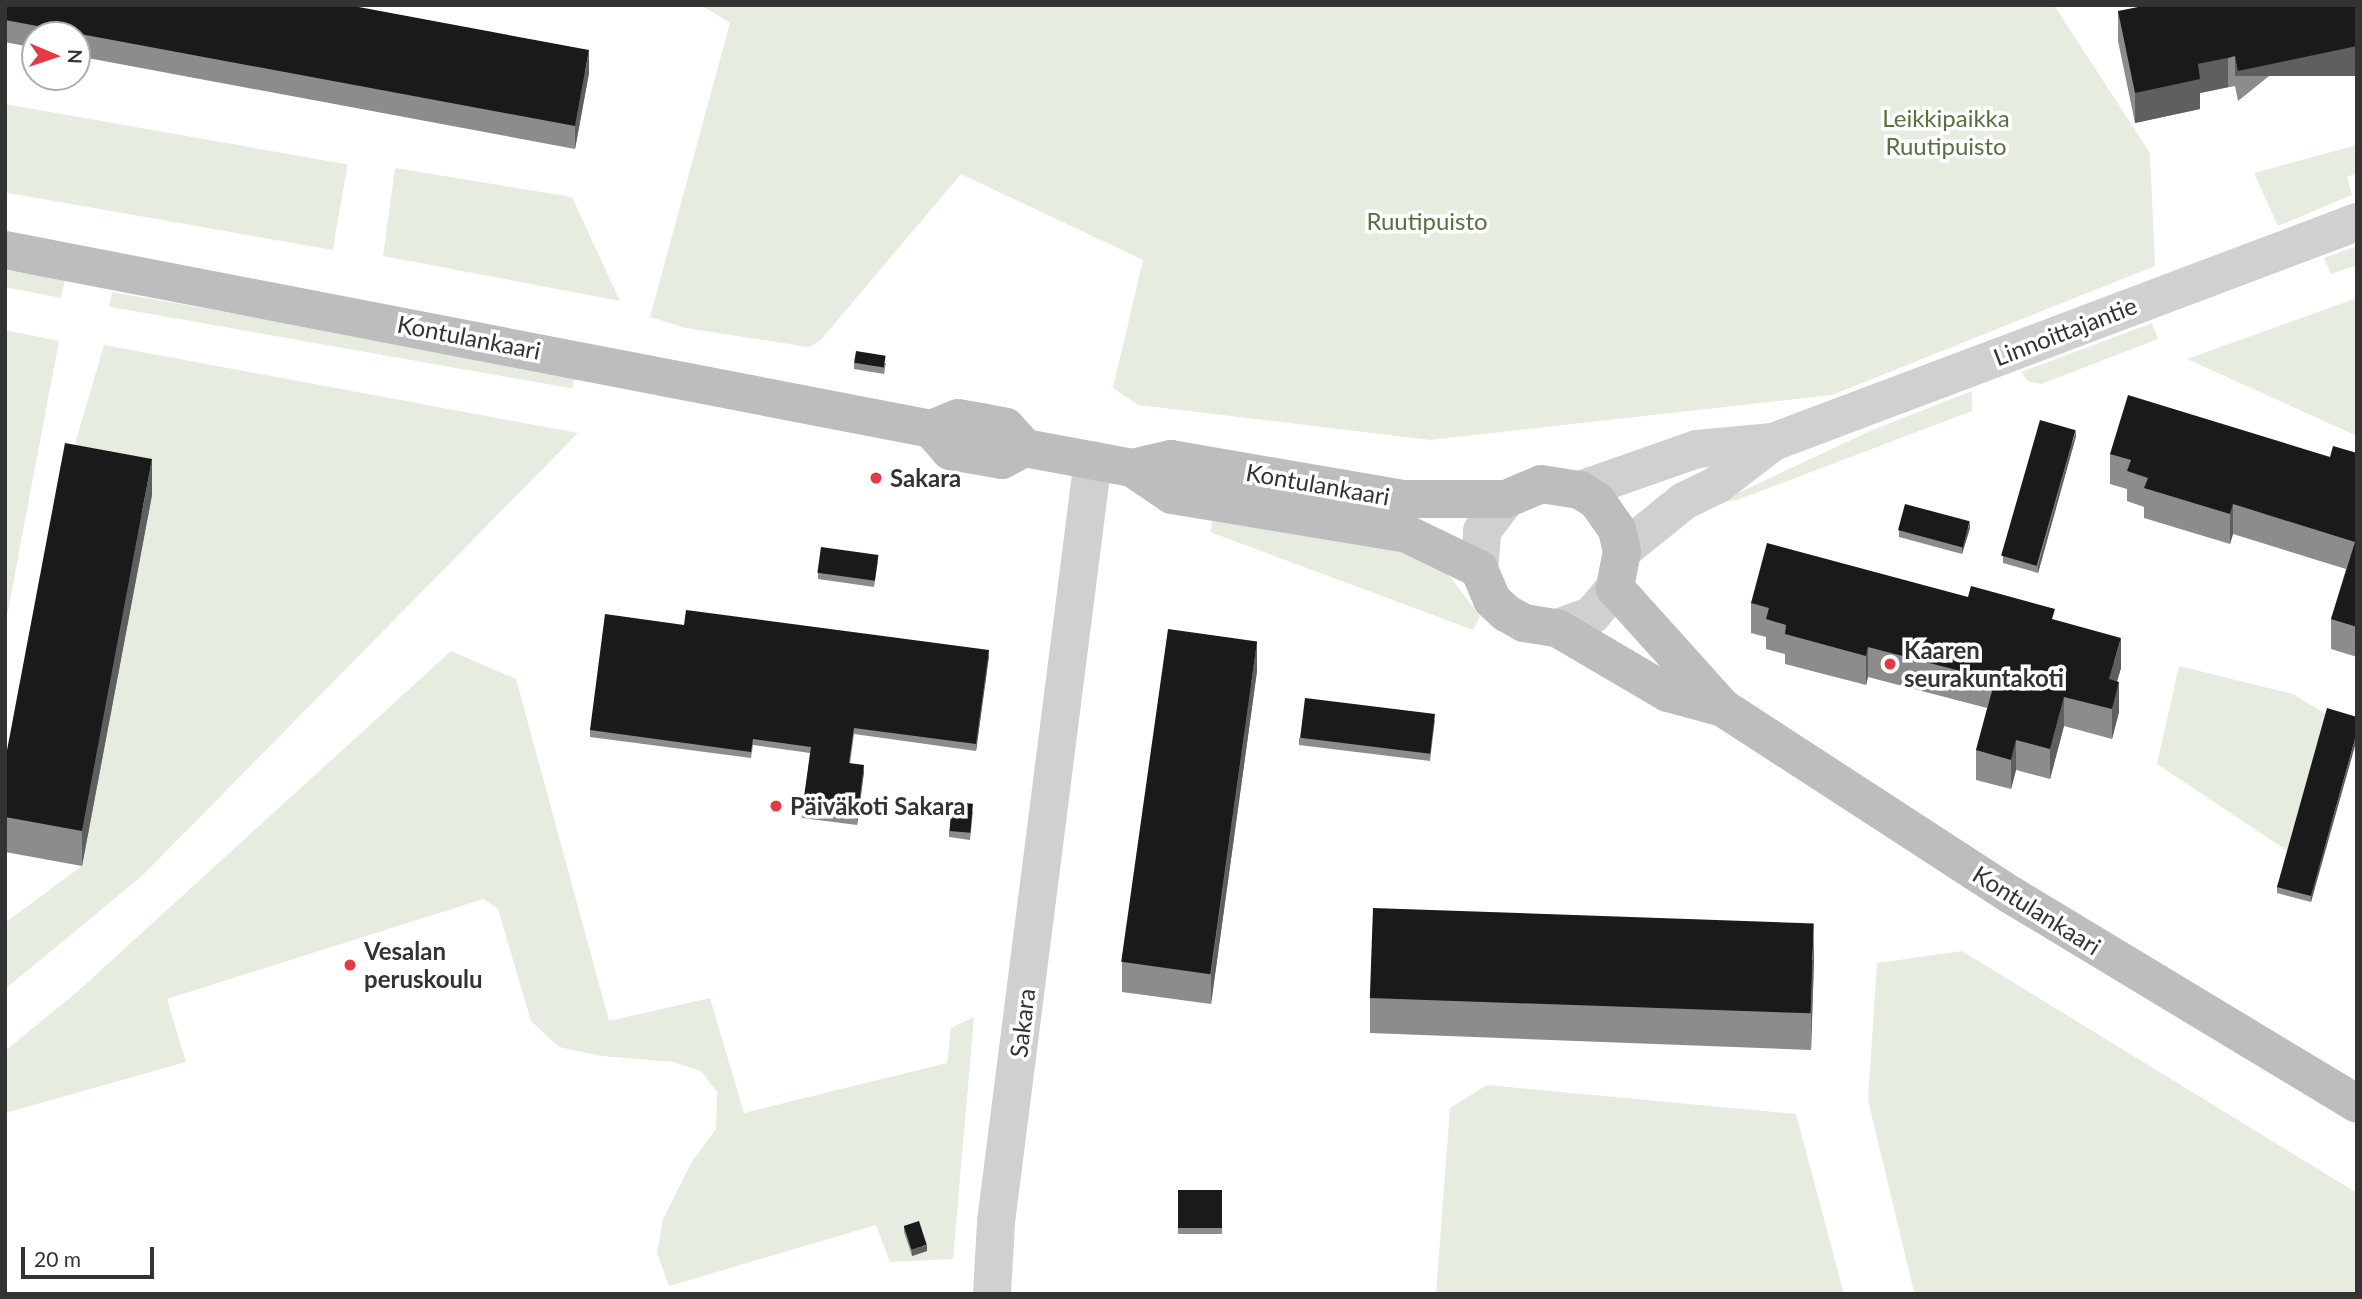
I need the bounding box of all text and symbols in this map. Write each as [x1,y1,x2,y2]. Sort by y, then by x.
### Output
north arrow [21,21,91,91]
text: N [64,49,87,64]
park label: Leikkipaikka Ruutipuisto [1882,104,2010,160]
park label: Ruutipuisto [1366,207,1488,235]
street label: Linnoittajantie [1989,291,2141,371]
street label: Kontulankaari [395,309,543,365]
street label: Kontulankaari [1244,457,1392,511]
place label: Sakara [890,464,961,492]
marker: Sakara [868,470,884,486]
place label: Kaaren seurakuntakoti [1904,636,2064,692]
marker: Kaaren seurakuntakoti [1882,656,1898,672]
place label: Päiväkoti Sakara [790,792,966,820]
marker: Päiväkoti Sakara [768,798,784,814]
street label: Kontulankaari [1968,859,2106,961]
place label: Vesalan peruskoulu [364,937,483,993]
marker: Vesalan peruskoulu [342,957,358,973]
street label: Sakara [1003,987,1041,1059]
scale bar [24,1232,158,1276]
text: 20 m [34,1246,81,1271]

